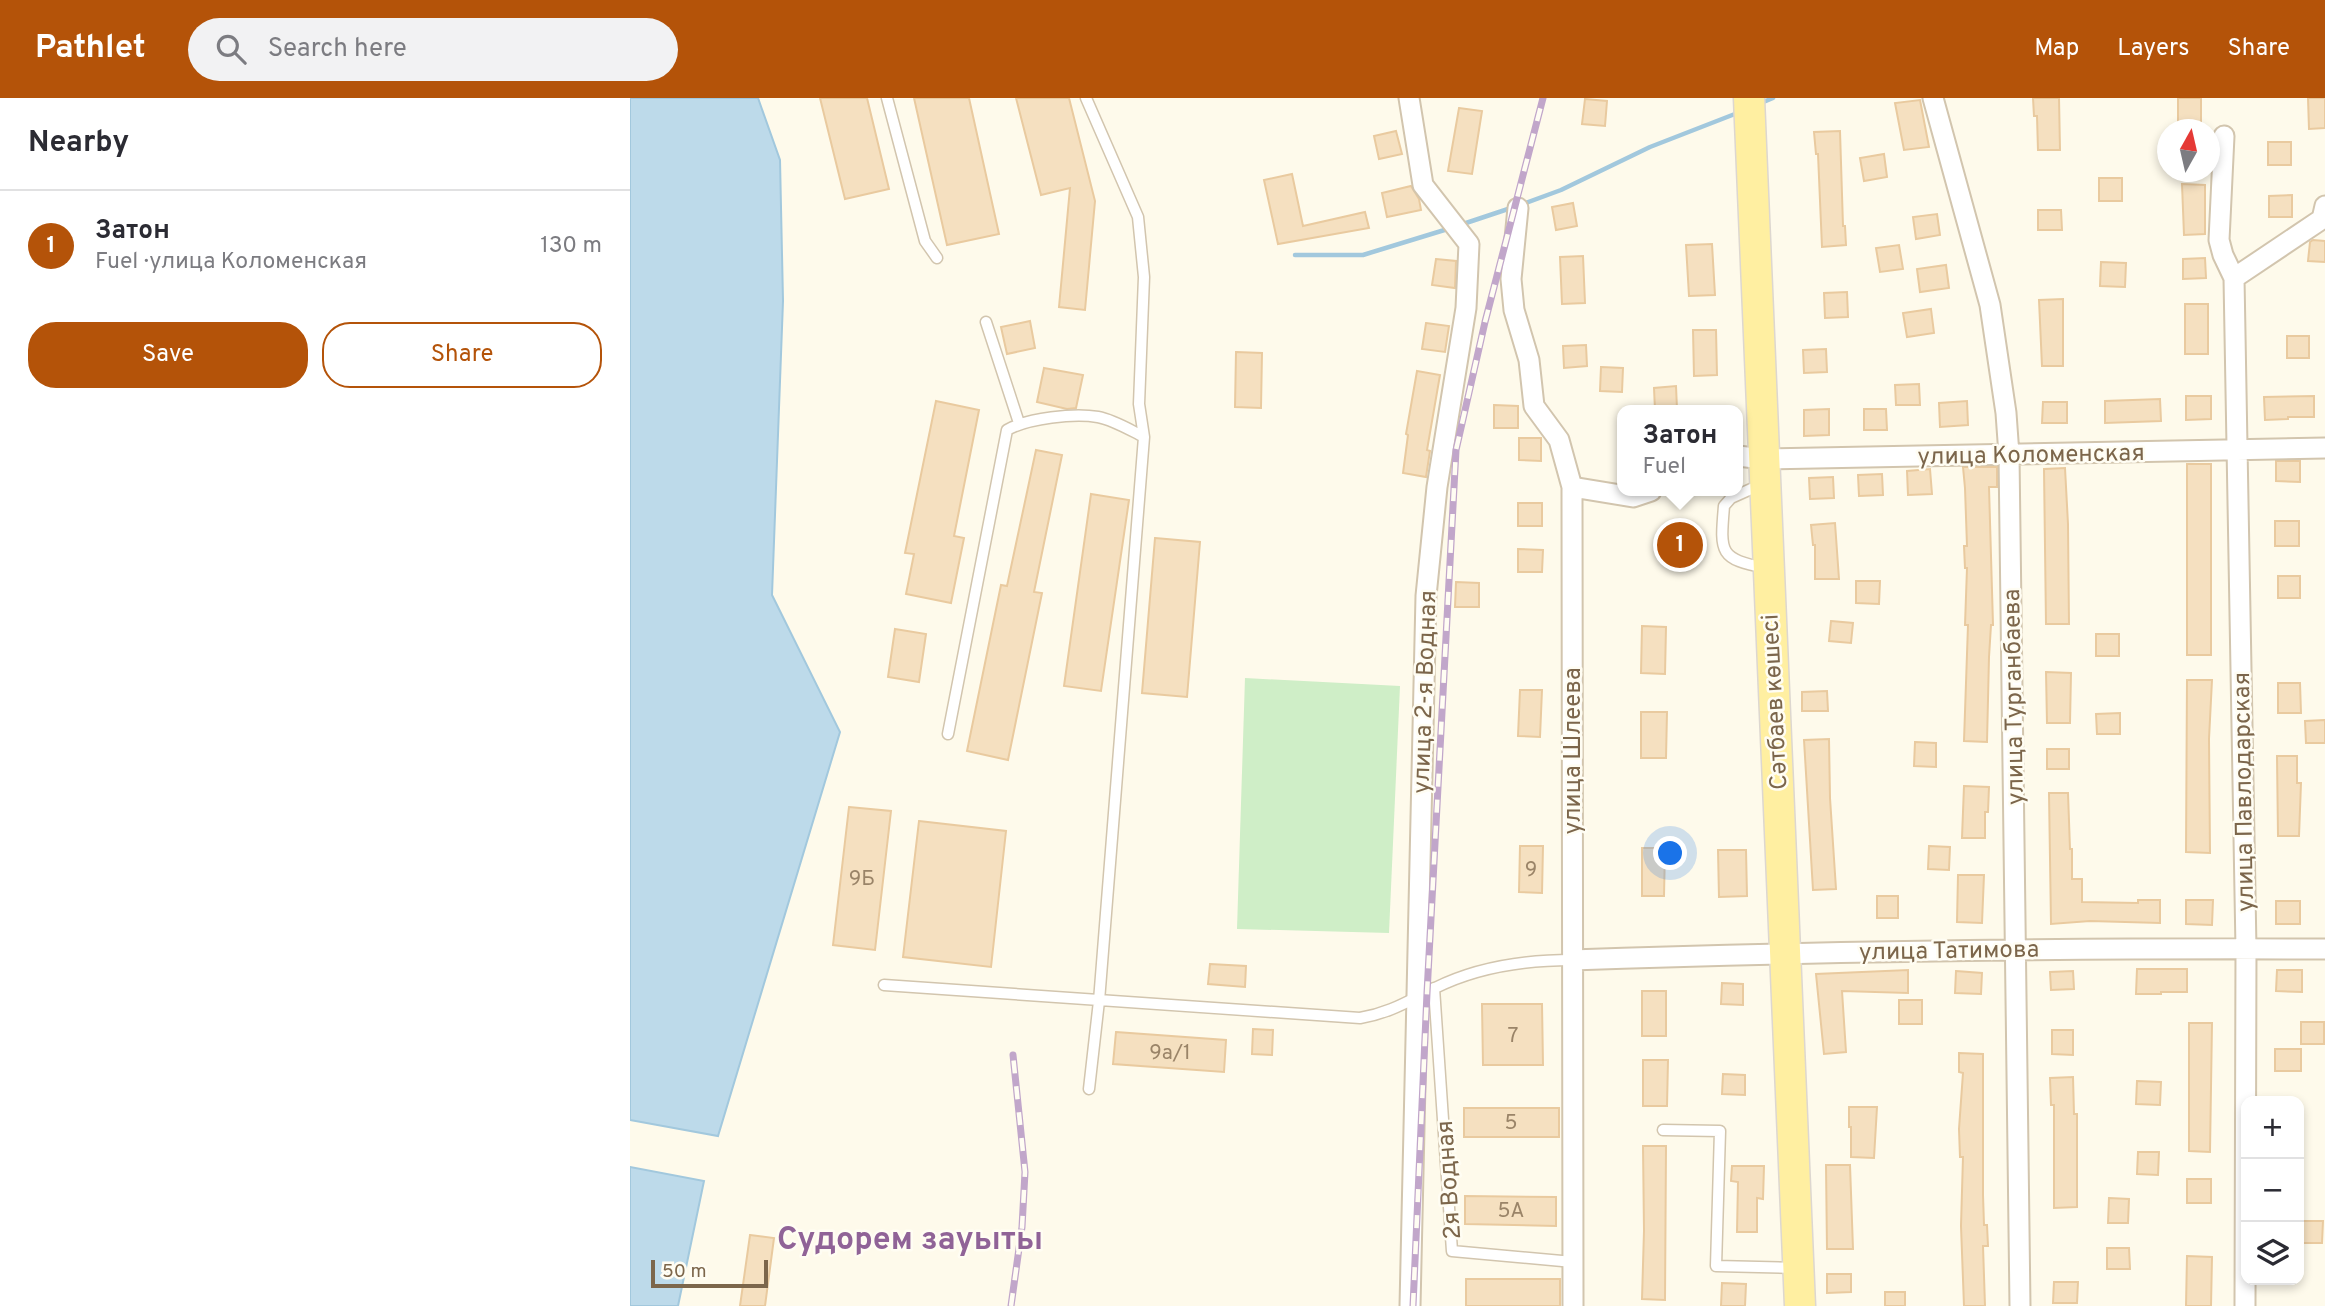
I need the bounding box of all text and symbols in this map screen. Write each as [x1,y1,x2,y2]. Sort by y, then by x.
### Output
search box [188,18,678,81]
text: Pathlet [35,28,146,70]
icon: search [212,30,250,68]
text: Search here [268,33,407,66]
text: Map [2034,34,2079,64]
text: Layers [2117,34,2189,64]
text: Share [2227,34,2290,64]
north arrow [2157,119,2220,182]
text: Nearby [28,125,129,162]
text: Затон [95,215,170,248]
text: 1 [46,232,56,261]
text: 130 m [540,232,602,261]
text: Fuel · улица Коломенская [95,248,367,277]
button: Save [28,322,308,388]
button: Share [322,322,602,388]
popup [1617,405,1743,496]
text: Затон [1643,420,1717,453]
street label: улица Коломенская [1917,439,2145,473]
text: Fuel [1643,453,1686,482]
pin: 1 [1657,519,1703,571]
street label: улица Турганбаева [1998,588,2032,805]
street label: улица 2-я Водная [1407,590,1445,794]
street label: Сәтбаев көшесі [1756,613,1796,791]
street label: улица Шлеева [1559,667,1589,835]
street label: улица Павлодарская [2228,672,2262,912]
your location [1653,836,1687,870]
house number: 9 [1525,857,1537,884]
house number: 9Б [849,866,875,893]
street label: улица Татимова [1859,935,2039,969]
house number: 7 [1508,1023,1519,1050]
house number: 9а/1 [1149,1040,1191,1067]
map controls [2241,1096,2304,1285]
button: + [2241,1096,2304,1159]
house number: 5 [1504,1110,1518,1137]
street label: 2я Водная [1431,1119,1469,1240]
button: − [2241,1159,2304,1222]
house number: 5А [1498,1198,1524,1225]
district label: Судорем зауыты [777,1221,1043,1261]
button: layers [2241,1222,2304,1285]
scale bar [651,1257,768,1289]
text: 50 m [662,1260,707,1284]

